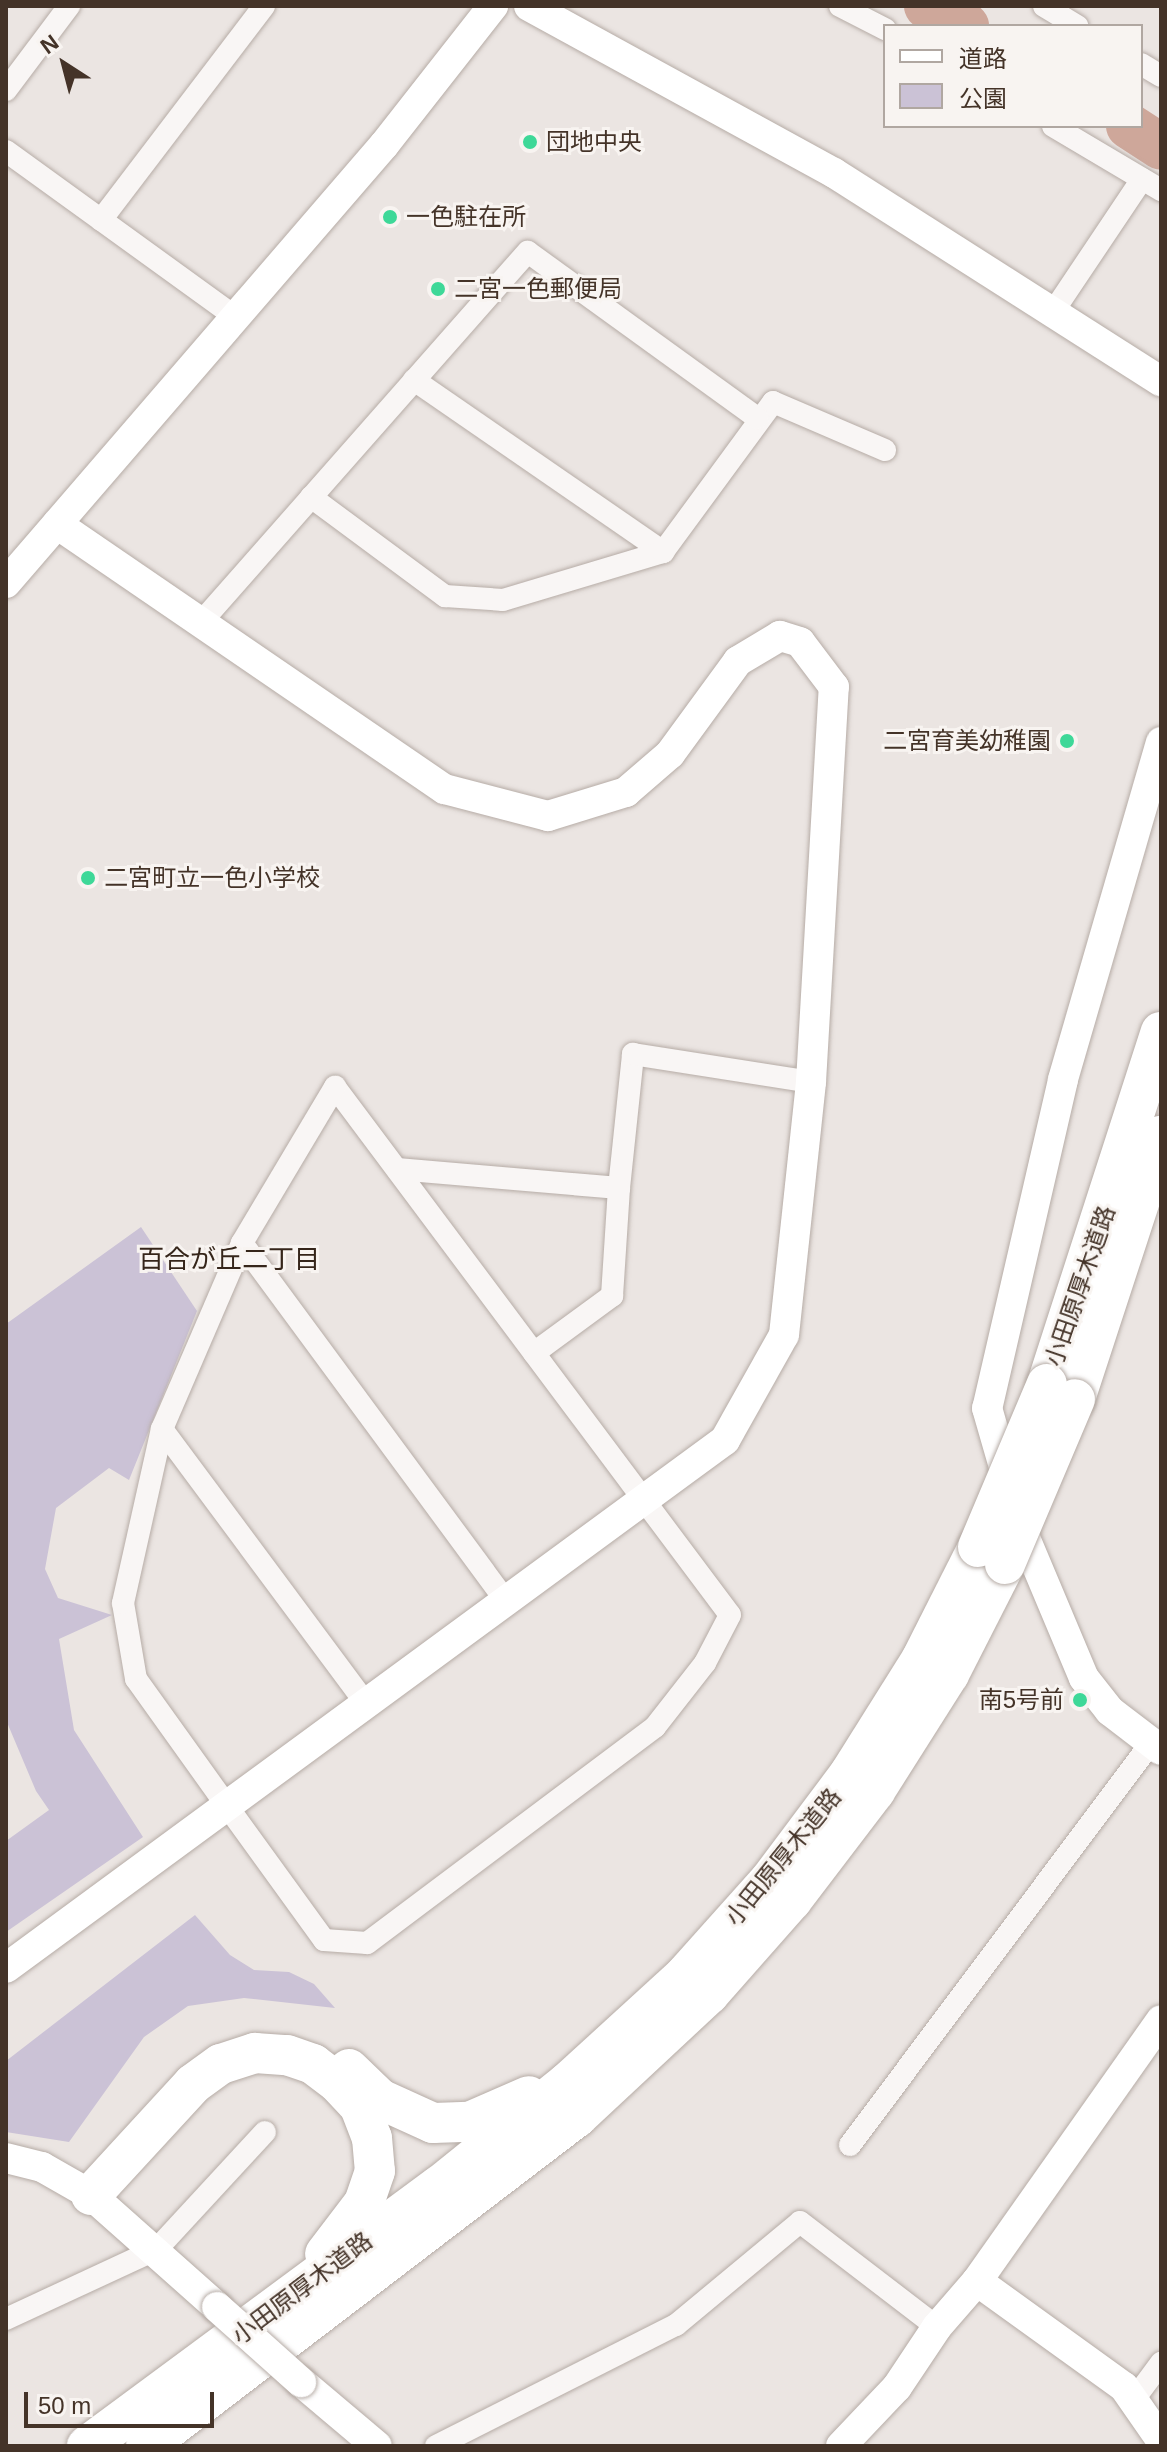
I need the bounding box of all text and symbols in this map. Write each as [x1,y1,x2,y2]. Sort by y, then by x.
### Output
north arrow [24,24,104,104]
legend [883,24,1143,128]
text: N [36,29,63,59]
text: 道路 [959,45,1007,72]
text: 公園 [959,85,1007,112]
place label: 団地中央 [546,128,642,156]
marker: 団地中央 [521,133,539,151]
place label: 一色駐在所 [406,203,526,231]
marker: 一色駐在所 [381,208,399,226]
place label: 二宮一色郵便局 [454,275,622,303]
marker: 二宮一色郵便局 [429,280,447,298]
place label: 二宮育美幼稚園 [883,727,1051,755]
marker: 二宮育美幼稚園 [1058,732,1076,750]
place label: 二宮町立一色小学校 [104,864,320,892]
marker: 二宮町立一色小学校 [79,869,97,887]
street label: 小田原厚木道路 [1039,1202,1121,1370]
district label: 百合が丘二丁目 [138,1244,320,1276]
place label: 南5号前 [979,1686,1064,1714]
marker: 南5号前 [1071,1691,1089,1709]
street label: 小田原厚木道路 [719,1783,847,1931]
street label: 小田原厚木道路 [226,2226,378,2350]
scale bar [28,2376,218,2426]
text: 50 m [38,2392,91,2419]

